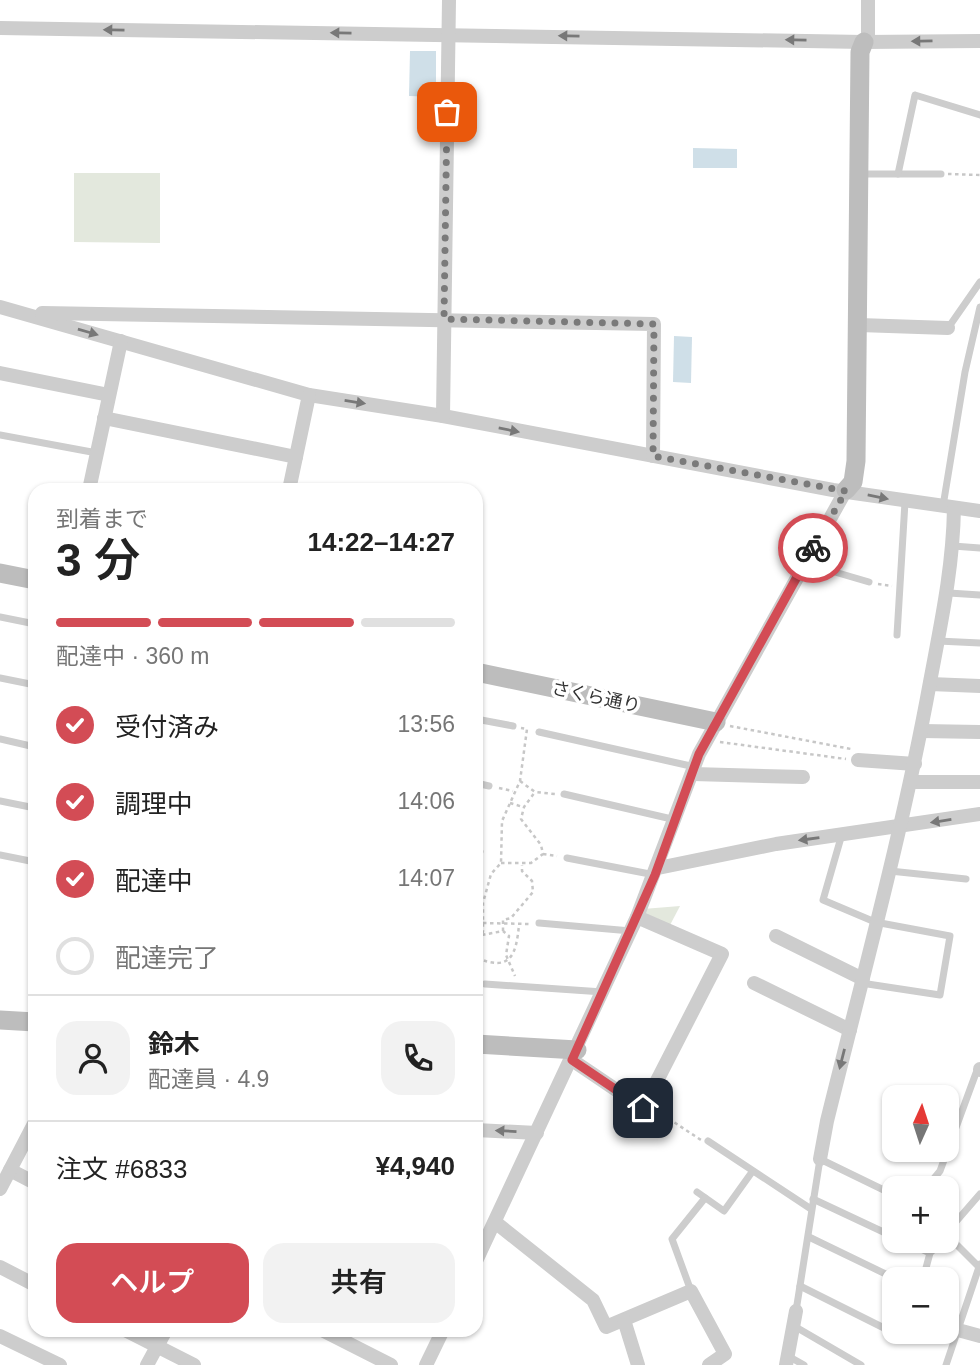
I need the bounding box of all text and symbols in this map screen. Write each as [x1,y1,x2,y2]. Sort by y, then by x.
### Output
one-way arrow [102,24,124,35]
one-way arrow [330,27,352,39]
one-way arrow [557,30,579,41]
one-way arrow [785,34,807,46]
one-way arrow [911,35,933,46]
pin [417,82,477,142]
icon: bag [428,93,466,131]
one-way arrow [78,327,99,337]
one-way arrow [345,397,367,408]
one-way arrow [498,424,520,435]
one-way arrow [867,491,889,502]
text: 到着まで [56,506,148,532]
courier [778,513,848,583]
text: 14:22–14:27 [308,527,455,557]
icon: bike [794,529,832,567]
text: 3 分 [56,534,140,586]
text: 配達中 · 360 m [56,643,209,669]
street label: さくら通り [550,678,642,716]
icon: check [56,706,94,744]
text: 13:56 [397,711,455,737]
text: 受付済み [115,712,219,742]
icon: check [56,783,94,821]
text: 14:06 [397,788,455,814]
text: 調理中 [115,789,193,819]
one-way arrow [929,816,951,827]
one-way arrow [798,833,820,844]
icon: check [56,860,94,898]
text: 14:07 [397,865,455,891]
text: 配達中 [115,866,193,896]
text: 配達完了 [115,943,219,973]
button: person [56,1021,130,1095]
button: phone [381,1021,455,1095]
text: 鈴木 [148,1029,200,1059]
one-way arrow [836,1048,847,1070]
text: 配達員 · 4.9 [148,1066,269,1092]
pin [613,1078,673,1138]
north arrow [882,1085,959,1162]
map controls [882,1085,959,1344]
icon: home [624,1089,662,1127]
one-way arrow [495,1126,517,1137]
text: ¥4,940 [375,1151,455,1181]
text: 注文 #6833 [56,1154,188,1184]
button: + [882,1176,959,1253]
button: ヘルプ [56,1243,249,1323]
button: 共有 [263,1243,455,1323]
button: − [882,1267,959,1344]

